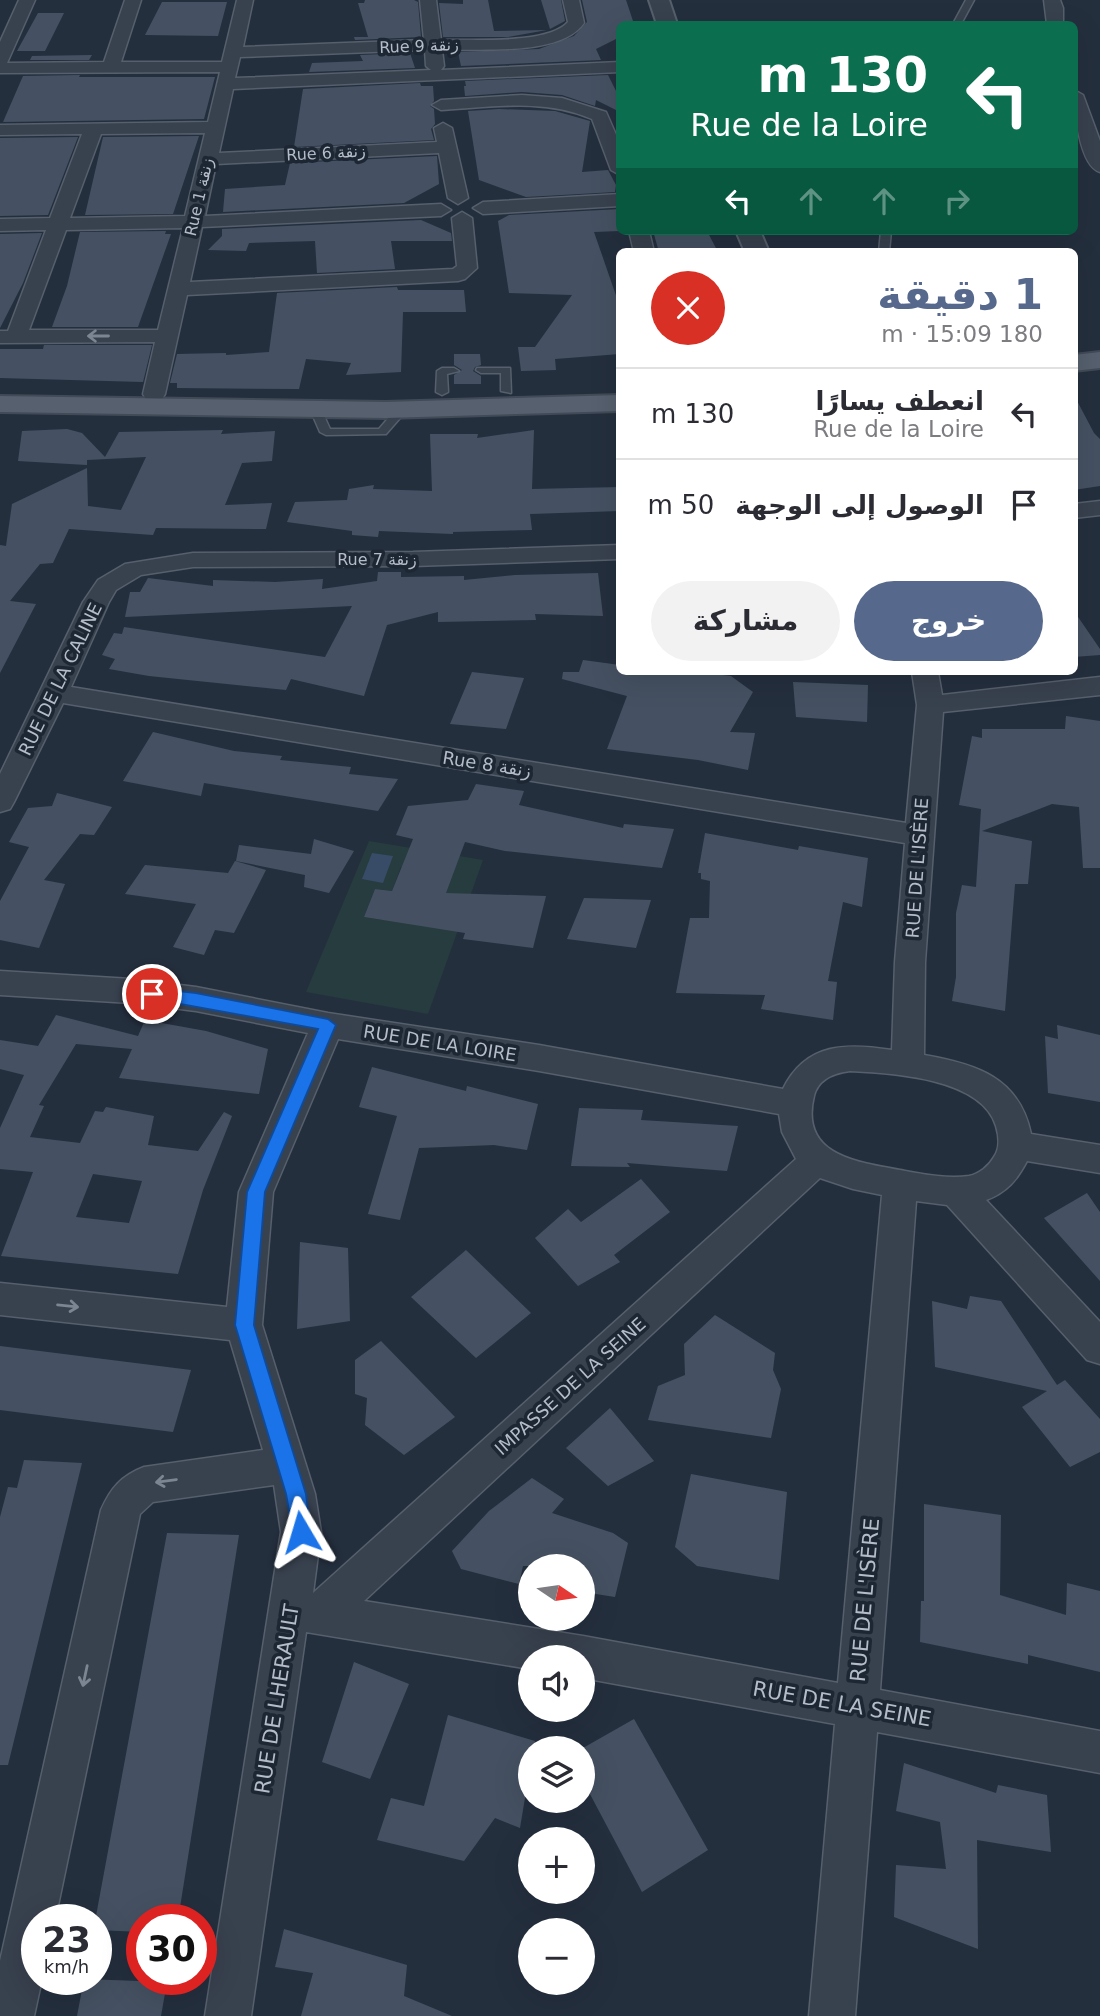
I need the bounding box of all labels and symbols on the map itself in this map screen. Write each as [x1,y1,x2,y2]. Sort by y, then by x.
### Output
street label: Rue 9 زنقة [379,35,459,58]
street label: Rue 6 زنقة [286,141,366,166]
street label: Rue 1 زنقة [181,156,218,238]
one-way arrow [87,329,110,343]
street label: Rue 7 زنقة [337,550,417,570]
street label: RUE DE LA CALINE [14,599,106,759]
street label: Rue 8 زنقة [441,747,533,781]
street label: RUE DE L'ISÈRE [902,797,932,939]
pin [122,964,182,1024]
street label: RUE DE LA LOIRE [362,1021,518,1065]
one-way arrow [56,1300,79,1313]
street label: IMPASSE DE LA SEINE [490,1313,650,1459]
one-way arrow [155,1475,178,1488]
position arrow [264,1495,338,1569]
street label: RUE DE L'ISÈRE [845,1517,884,1683]
north arrow [518,1554,595,1631]
street label: RUE DE LHERAULT [250,1602,304,1796]
one-way arrow [77,1664,91,1687]
street label: RUE DE LA SEINE [751,1676,933,1732]
speed limit sign: 30 [126,1904,217,1995]

